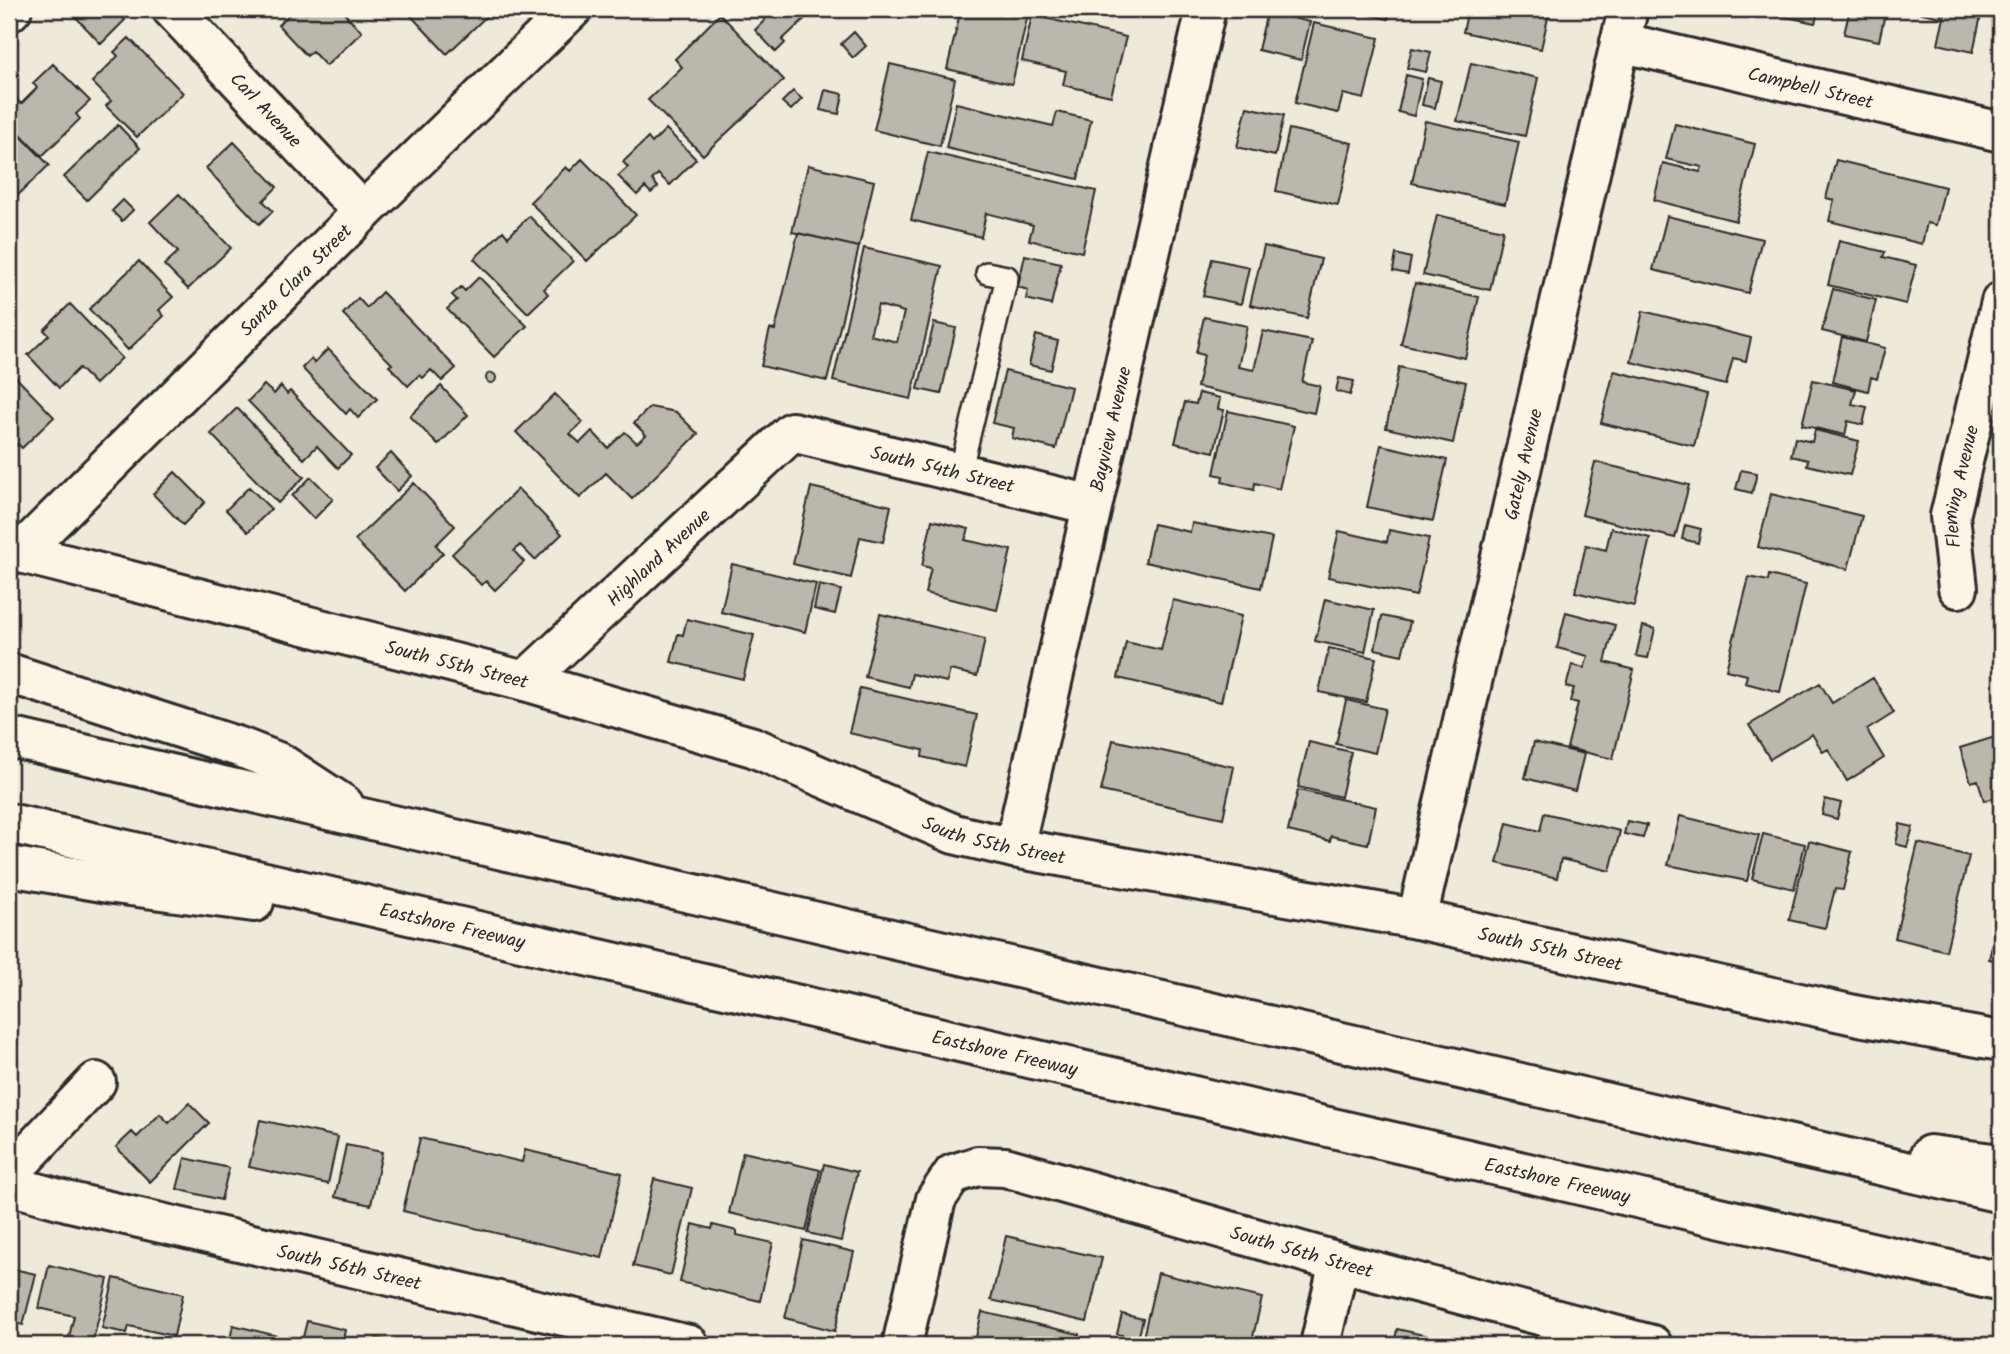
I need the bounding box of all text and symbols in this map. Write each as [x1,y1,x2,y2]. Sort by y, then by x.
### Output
street label: Campbell Street [1744,60,1877,118]
street label: Carl Avenue [222,66,309,156]
street label: Santa Clara Street [233,217,360,344]
street label: Bayview Avenue [1083,363,1141,495]
street label: Gately Avenue [1497,405,1552,523]
street label: Fleming Avenue [1936,422,1988,549]
street label: South 54th Street [867,439,1018,503]
street label: Highland Avenue [600,502,719,615]
street label: South 55th Street [381,633,532,698]
street label: South 55th Street [917,809,1068,874]
street label: Eastshore Freeway [376,896,529,959]
street label: South 55th Street [1475,920,1625,981]
street label: Eastshore Freeway [929,1023,1081,1086]
street label: Eastshore Freeway [1481,1150,1634,1213]
street label: South 56th Street [1226,1219,1377,1288]
street label: South 56th Street [274,1237,425,1300]

